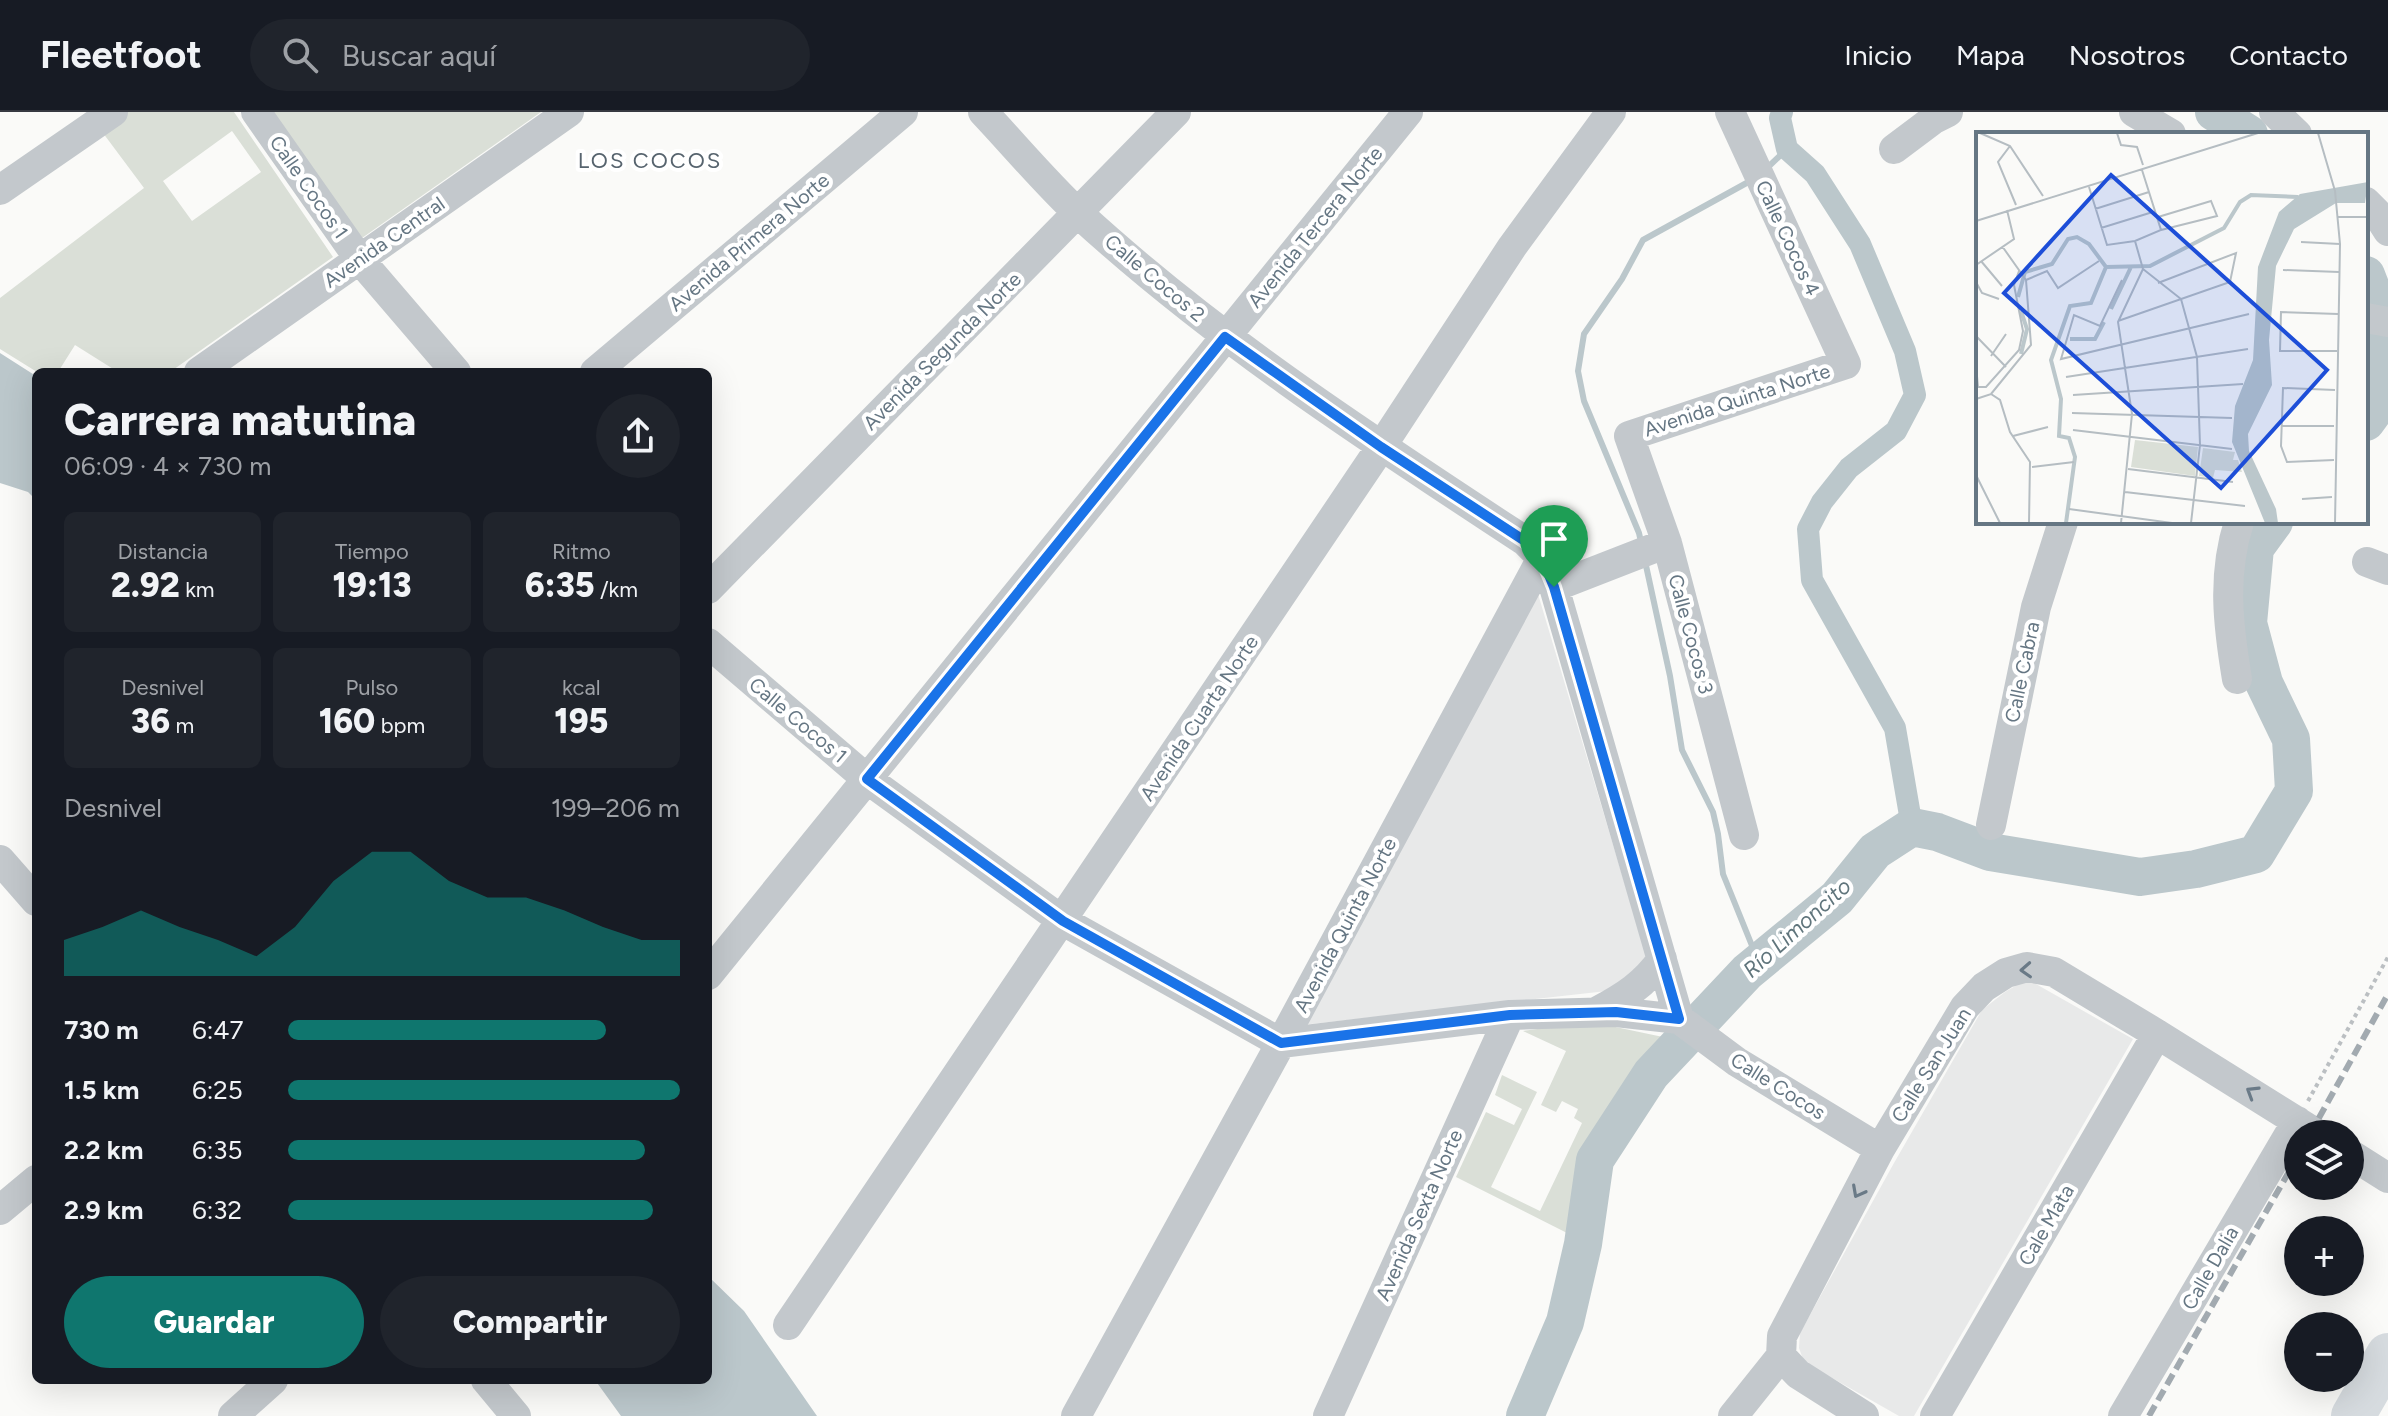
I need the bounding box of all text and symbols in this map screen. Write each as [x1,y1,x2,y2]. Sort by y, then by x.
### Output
search box [250,19,810,91]
text: Fleetfoot [40,32,202,78]
icon: search [278,33,322,77]
text: Buscar aquí [342,37,496,74]
text: Inicio [1844,38,1912,72]
text: Mapa [1956,38,2025,72]
text: Nosotros [2069,38,2185,72]
text: Contacto [2229,38,2348,72]
street label: Calle Cocos 1 [265,131,353,243]
inset map [1976,132,2368,524]
street label: Avenida Tercera Norte [1243,141,1387,312]
district label: LOS COCOS [578,147,722,174]
street label: Avenida Primera Norte [664,168,834,316]
street label: Calle Cocos 4 [1751,177,1825,299]
street label: Avenida Central [319,191,449,293]
street label: Calle Cocos 2 [1100,229,1210,327]
street label: Avenida Segunda Norte [858,267,1026,435]
street label: Avenida Quinta Norte [1641,359,1833,441]
text: Carrera matutina [64,393,416,446]
button: share [596,394,680,478]
text: 06:09 · 4 × 730 m [64,450,271,482]
pin [1520,505,1588,587]
icon: arrive [1532,517,1576,561]
text: Distancia [117,538,208,565]
text: Tiempo [335,538,409,565]
text: Ritmo [552,538,611,565]
text: 2.92 [111,565,180,606]
text: 19:13 [333,565,411,606]
text: 6:35 [525,565,595,606]
street label: Calle Cocos 3 [1664,572,1718,696]
text: km [180,576,215,603]
text: /km [595,576,638,603]
street label: Calle Cabra [2000,619,2044,725]
street label: Avenida Cuarta Norte [1135,631,1263,805]
street label: Calle Cocos 1 [744,672,852,768]
text: Desnivel [121,674,204,701]
text: Pulso [346,674,398,701]
text: kcal [562,674,601,701]
text: 36 [131,701,170,742]
text: 160 [319,701,375,742]
text: 195 [554,701,608,742]
text: m [170,712,194,739]
text: bpm [375,712,425,739]
text: Desnivel [64,792,162,824]
text: 199–206 m [551,792,680,824]
street label: Avenida Quinta Norte [1289,833,1401,1017]
water label: Río Limoncito [1738,872,1857,983]
one-way arrow [2019,961,2032,978]
street label: Calle San Juan [1886,1003,1976,1127]
text: 730 m [64,1014,139,1046]
text: 6:47 [192,1014,243,1046]
street label: Calle Cocos [1726,1047,1830,1125]
text: 1.5 km [64,1074,139,1106]
text: 6:25 [192,1074,243,1106]
one-way arrow [2246,1087,2260,1102]
map controls [2284,1120,2364,1392]
button: layers [2284,1120,2364,1200]
street label: Avenida Sexta Norte [1371,1126,1468,1304]
text: 2.2 km [64,1134,143,1166]
text: 6:35 [192,1134,242,1166]
street label: Cale Mata [2013,1180,2079,1270]
one-way arrow [1852,1183,1867,1198]
text: 2.9 km [64,1194,143,1226]
text: 6:32 [192,1194,242,1226]
button: + [2284,1216,2364,1296]
street label: Calle Dalia [2176,1222,2244,1314]
button: Guardar [64,1276,364,1368]
button: Compartir [380,1276,680,1368]
button: − [2284,1312,2364,1392]

